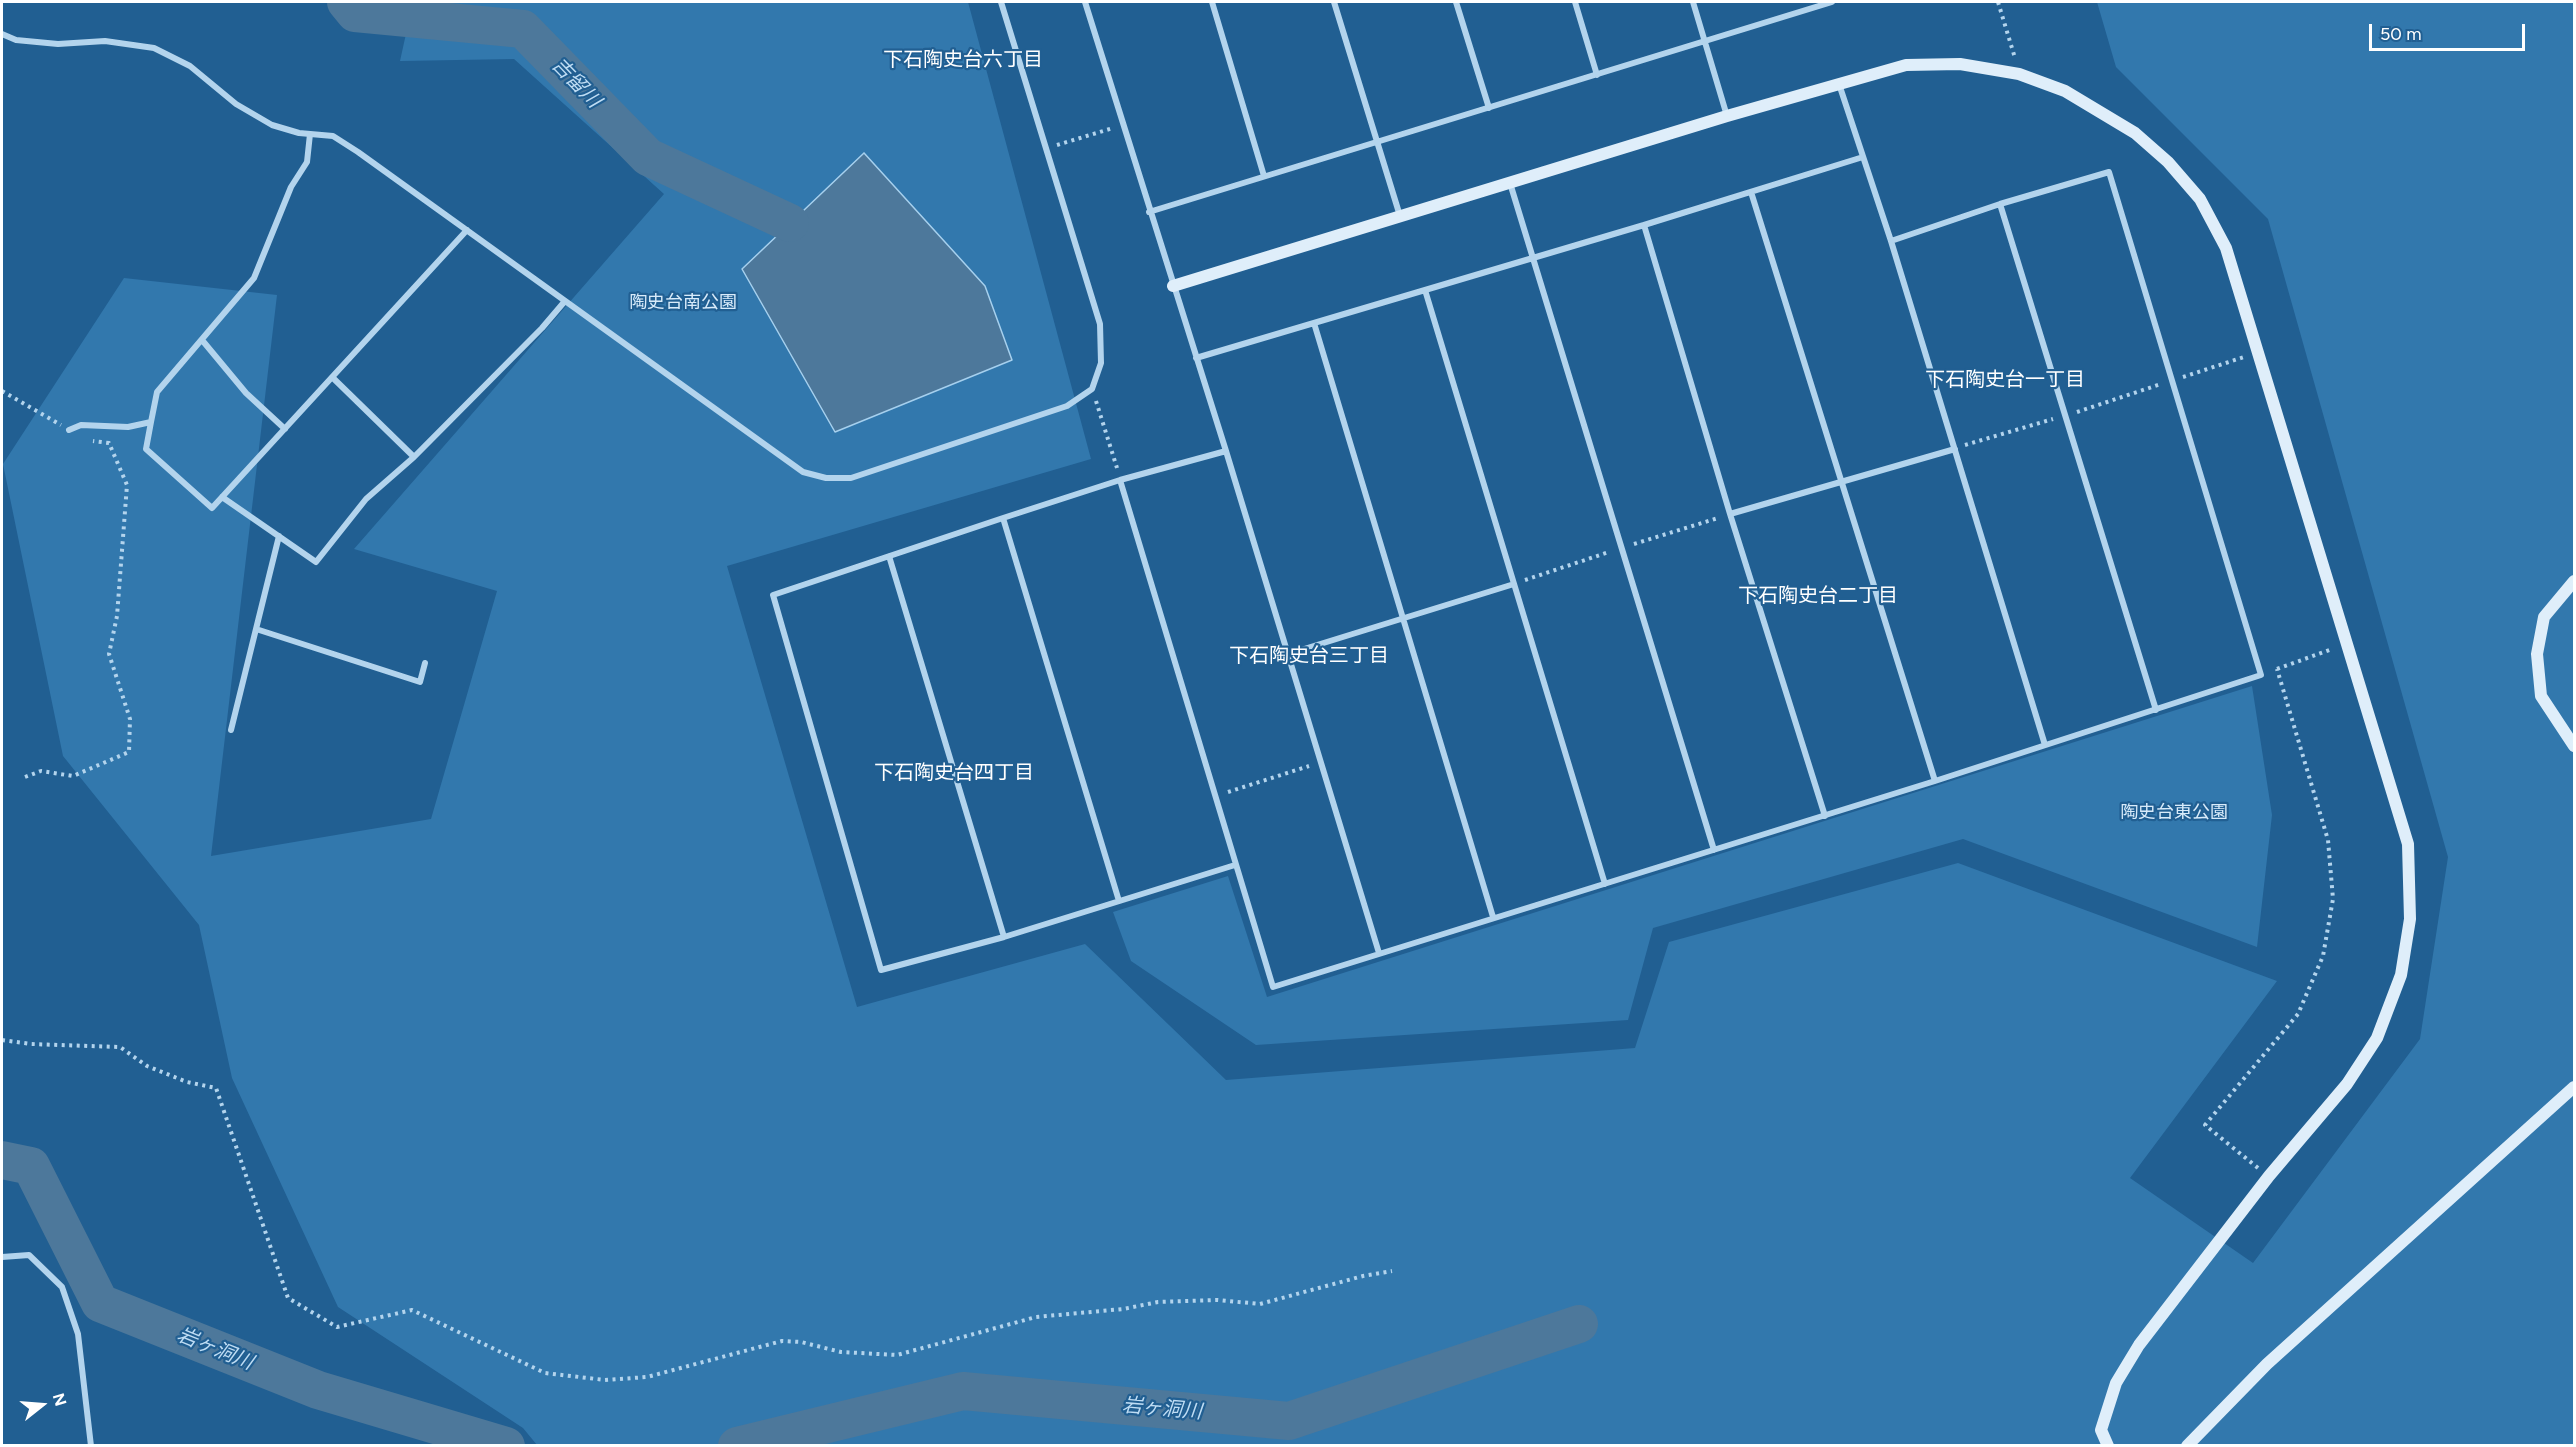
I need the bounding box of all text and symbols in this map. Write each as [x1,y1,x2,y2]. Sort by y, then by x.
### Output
scale bar [2372,12,2528,50]
text: 50 m [2380,23,2422,45]
district label: 下石陶史台六丁目 [883,48,1043,72]
water label: 吉留川 [547,53,605,113]
park label: 陶史台南公園 [629,292,737,314]
district label: 下石陶史台一丁目 [1925,368,2085,392]
district label: 下石陶史台二丁目 [1738,584,1898,608]
district label: 下石陶史台三丁目 [1229,644,1389,668]
district label: 下石陶史台四丁目 [874,761,1034,785]
park label: 陶史台東公園 [2120,802,2228,824]
water label: 岩ヶ洞川 [173,1323,257,1375]
north arrow [12,1375,72,1435]
text: N [49,1391,71,1408]
water label: 岩ヶ洞川 [1121,1394,1203,1424]

